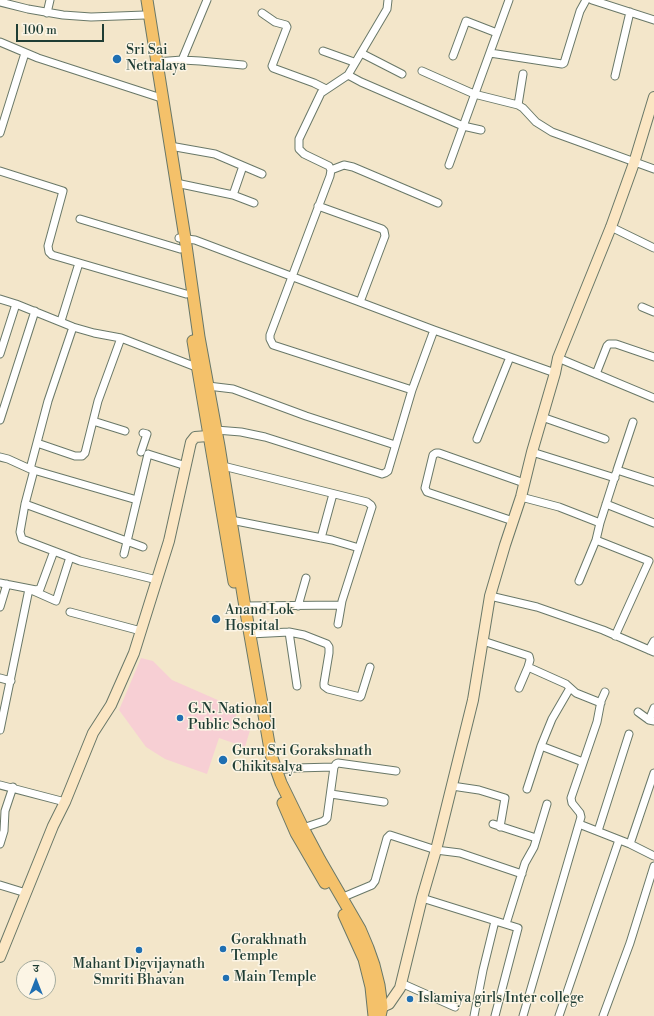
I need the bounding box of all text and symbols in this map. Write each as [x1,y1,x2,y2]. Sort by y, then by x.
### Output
scale bar [18,16,106,42]
text: 100 m [23,23,57,38]
place label: Sri Sai Netralaya [126,43,186,76]
marker: Sri Sai Netralaya [111,53,123,65]
place label: Anand Lok Hospital [225,603,294,636]
marker: Anand Lok Hospital [210,613,222,625]
place label: G.N. National Public School [188,702,276,734]
marker: G.N. National Public School [175,713,185,723]
place label: Guru Sri Gorakshnath Chikitsalya [232,744,372,776]
marker: Guru Sri Gorakshnath Chikitsalya [217,754,229,766]
place label: Gorakhnath Temple [231,933,307,966]
marker: Gorakhnath Temple [218,944,228,954]
marker: Mahant Digvijaynath Smriti Bhavan [134,945,144,955]
place label: Mahant Digvijaynath Smriti Bhavan [73,957,205,990]
north arrow [16,960,56,1000]
text: उ [33,962,39,976]
place label: Main Temple [234,970,316,986]
marker: Main Temple [221,973,231,983]
place label: Islamiya girls Inter college [418,991,584,1007]
marker: Islamiya girls Inter college [405,994,415,1004]

